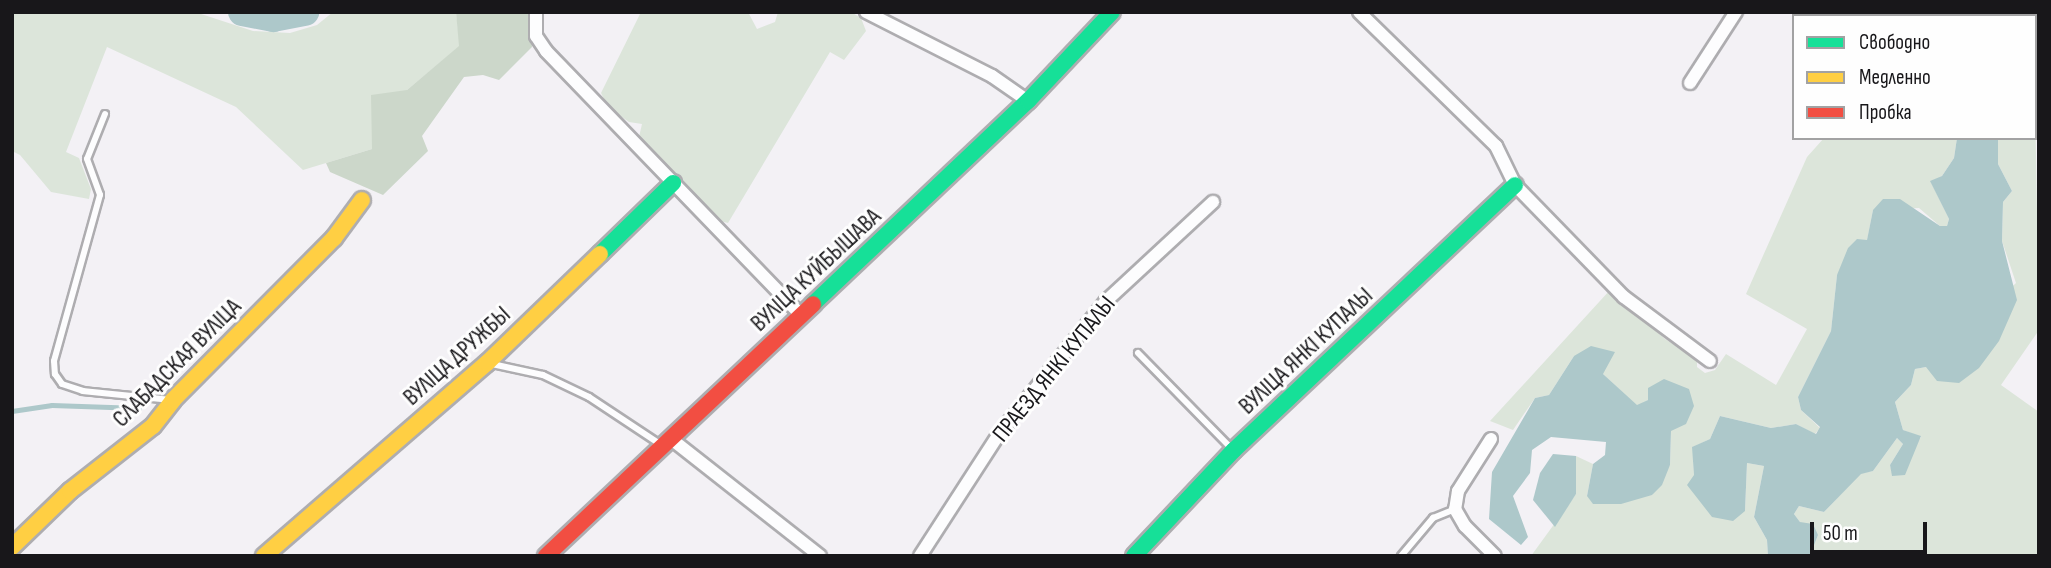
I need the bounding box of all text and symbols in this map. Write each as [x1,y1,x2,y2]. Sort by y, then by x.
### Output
legend [1792,14,2037,140]
text: Свободно [1859,30,1930,55]
text: Медленно [1859,65,1931,90]
text: Пробка [1859,100,1912,125]
street label: ВУЛІЦА КУЙБЫШАВА [745,202,887,338]
street label: ВУЛІЦА ЯНКІ КУПАЛЫ [1233,282,1379,420]
street label: ПРАЕЗД ЯНКІ КУПАЛЫ [986,290,1122,448]
street label: СЛАБАДСКАЯ ВУЛІЦА [107,293,247,433]
street label: ВУЛІЦА ДРУЖБЫ [397,300,517,412]
scale bar [1813,508,1930,552]
text: 50 m [1823,521,1858,546]

